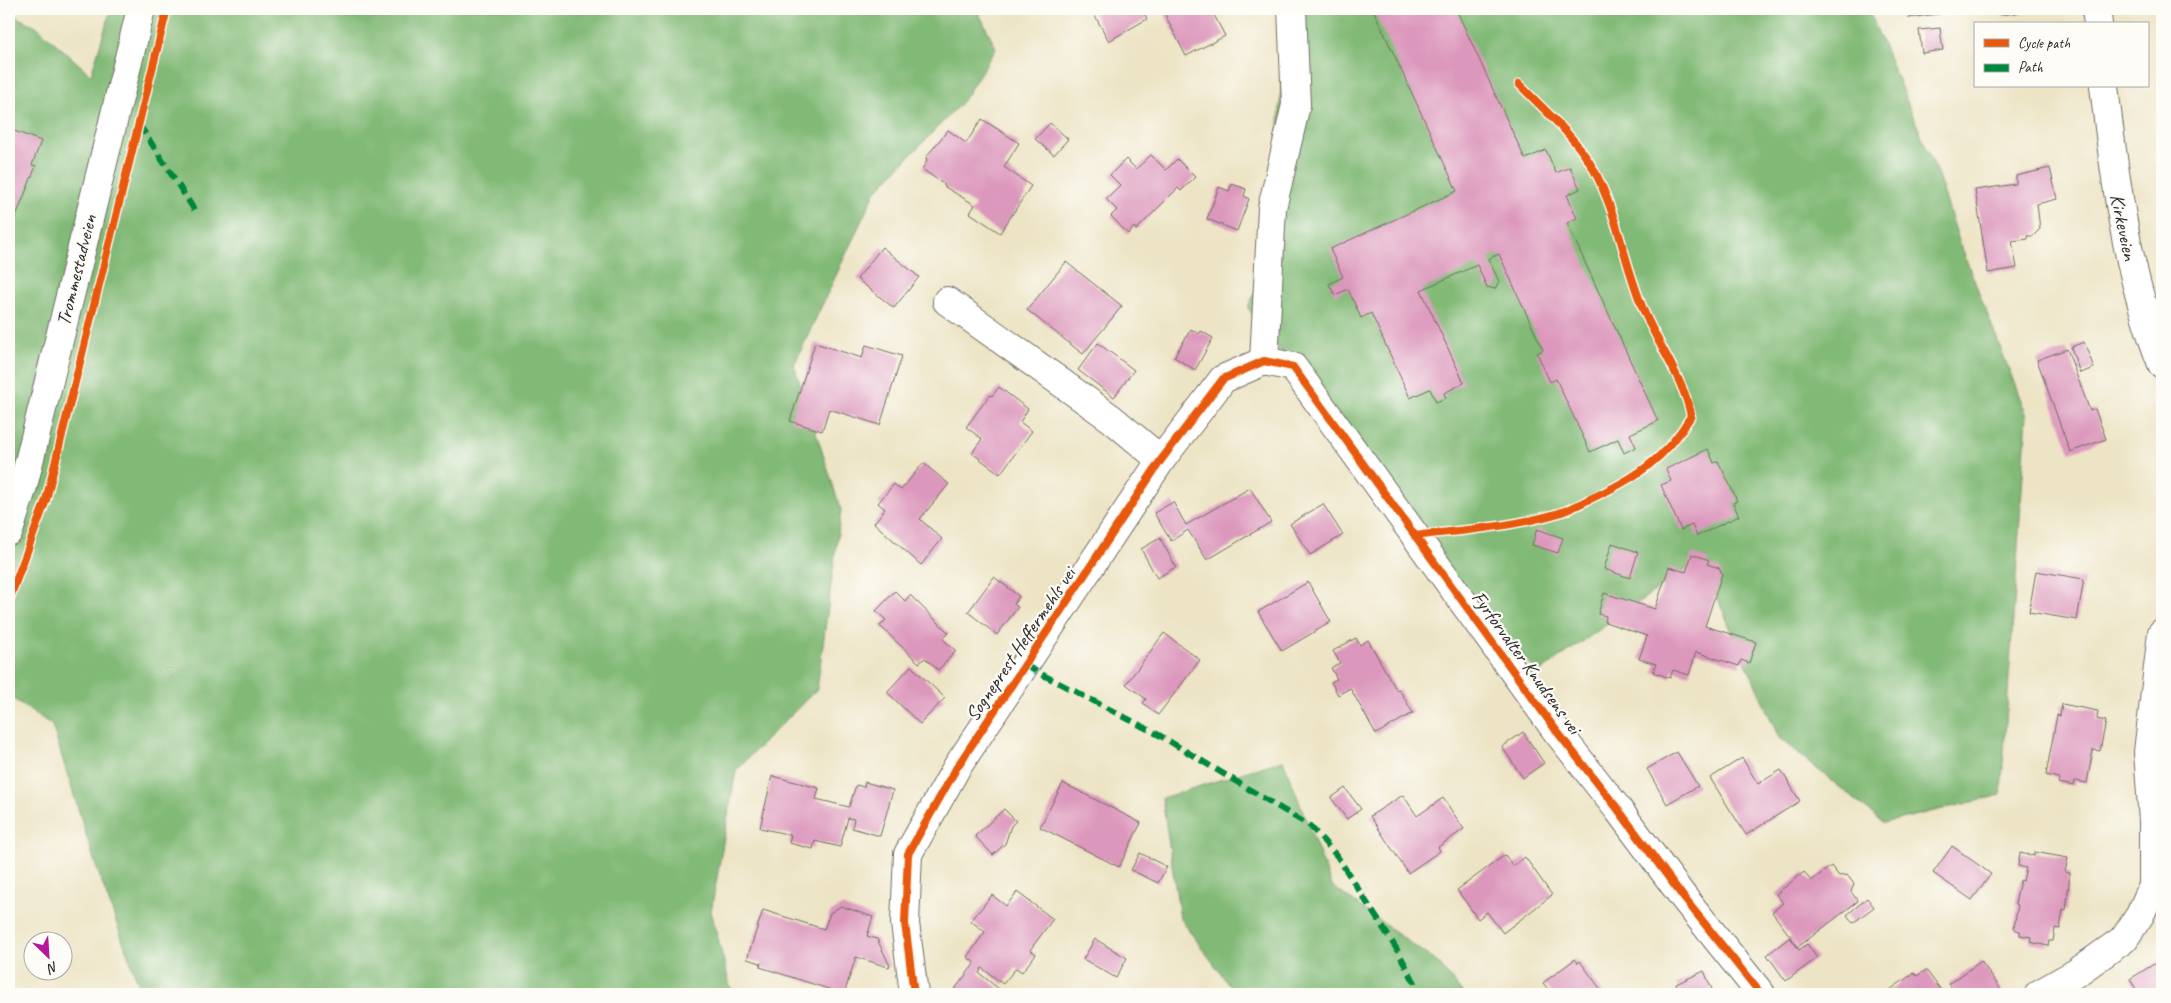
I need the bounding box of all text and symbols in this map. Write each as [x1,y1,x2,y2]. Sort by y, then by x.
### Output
legend [1974,22,2148,88]
text: Cycle path [2018,34,2070,53]
text: Path [2018,58,2044,77]
street label: Kirkeveien [2104,192,2143,264]
street label: Trommestadveien [51,211,103,328]
street label: Sogneprest Heffermehls vei [960,561,1082,726]
street label: Fyrforvalter Knudsens vei [1466,586,1588,741]
north arrow [22,930,72,980]
text: N [44,958,61,978]

